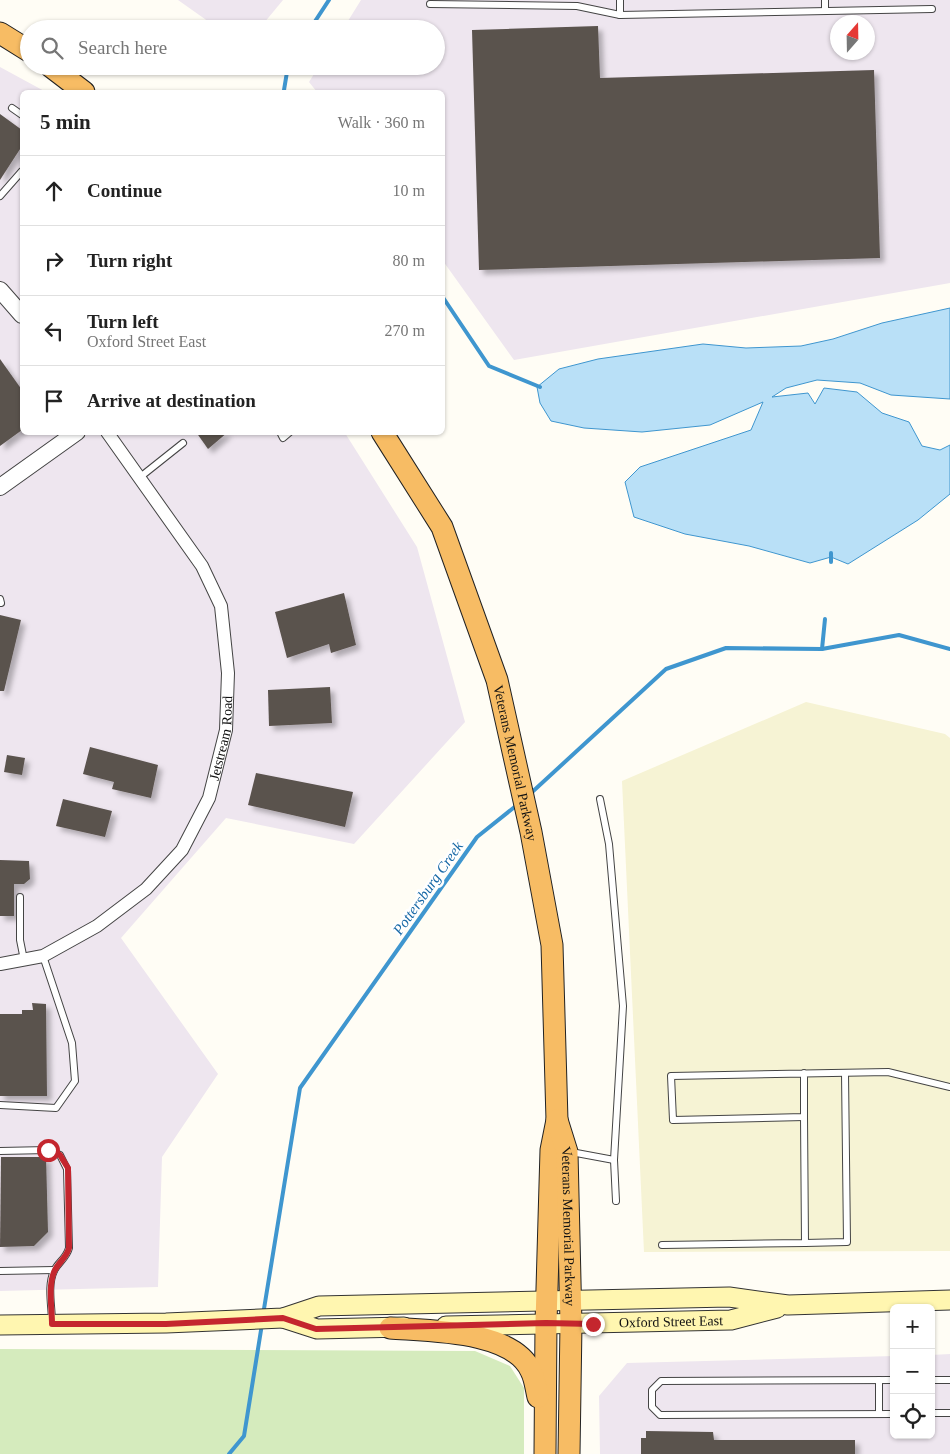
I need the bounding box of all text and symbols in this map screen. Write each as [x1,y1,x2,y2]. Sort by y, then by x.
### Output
north arrow [830,15,875,60]
search box [20,20,445,75]
icon: search [38,34,66,62]
text: Search here [78,37,167,58]
text: 5 min [40,110,91,134]
text: Walk · 360 m [338,114,425,131]
icon: ahead [40,177,68,205]
text: Continue [87,180,162,201]
text: 10 m [393,182,425,199]
icon: right [40,247,68,275]
text: Turn right [87,250,172,271]
text: 80 m [393,252,425,269]
text: Turn left [87,311,159,332]
icon: left [40,317,68,345]
text: 270 m [385,322,425,339]
text: Oxford Street East [87,333,206,350]
icon: arrive [40,387,68,415]
text: Arrive at destination [87,390,256,411]
street label: Veterans Memorial Parkway [491,684,540,842]
street label: Jetstream Road [206,695,235,782]
water label: Pottersburg Creek [389,838,466,939]
route start [37,1139,60,1162]
street label: Veterans Memorial Parkway [558,1145,578,1306]
map controls [890,1304,935,1439]
button: + [890,1304,935,1349]
route end [582,1313,605,1336]
street label: Oxford Street East [619,1313,723,1330]
button: − [890,1349,935,1394]
button: locate [890,1394,935,1439]

